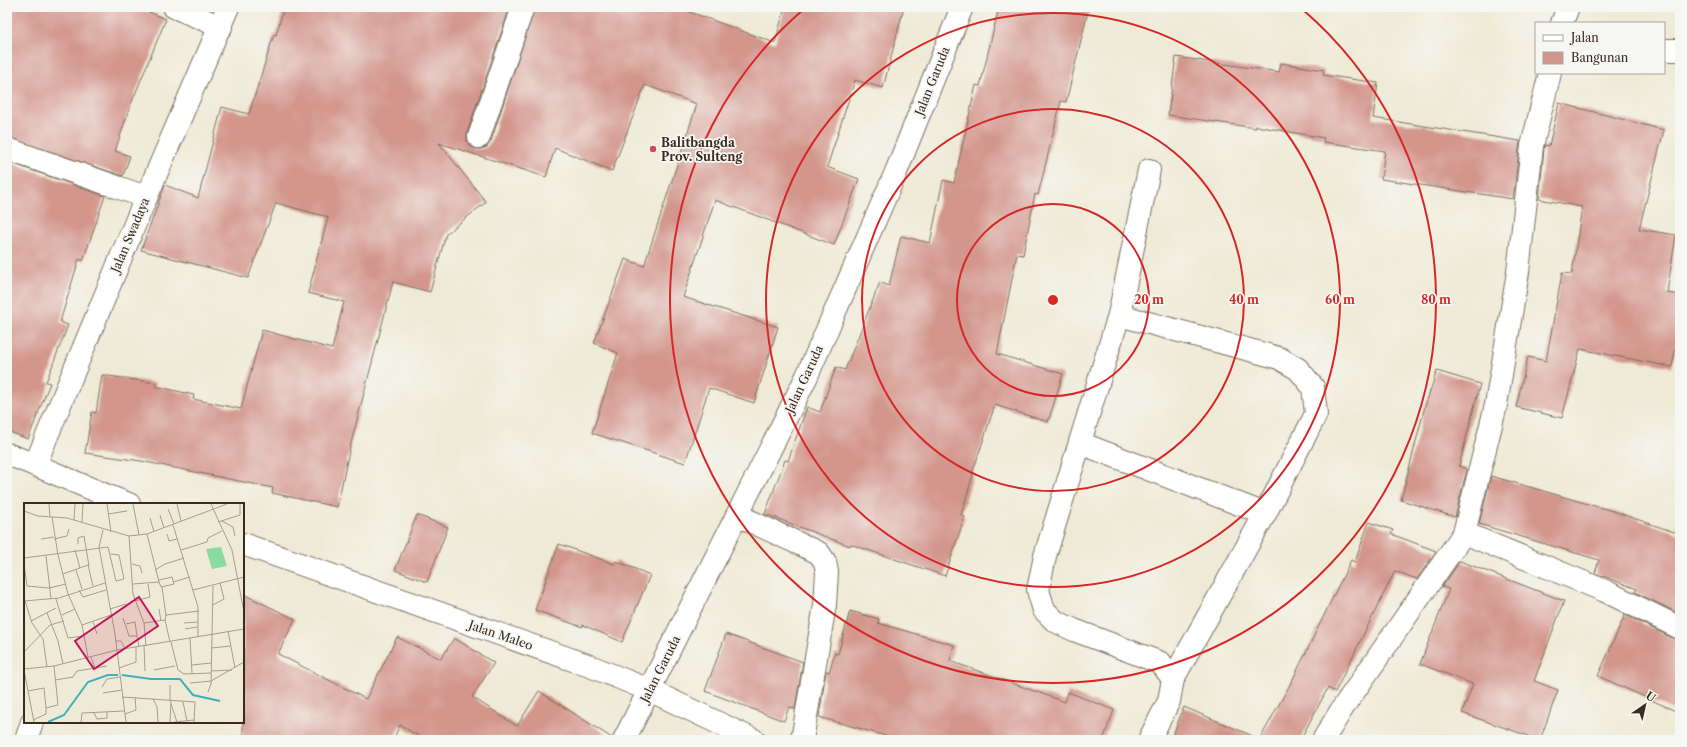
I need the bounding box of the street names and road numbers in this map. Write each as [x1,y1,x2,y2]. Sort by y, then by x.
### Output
street label: Jalan Garuda [911,44,953,120]
street label: Jalan Swadaya [107,195,153,277]
street label: Jalan Garuda [781,342,827,417]
street label: Jalan Maleo [465,616,535,653]
street label: Jalan Garuda [636,632,684,707]

